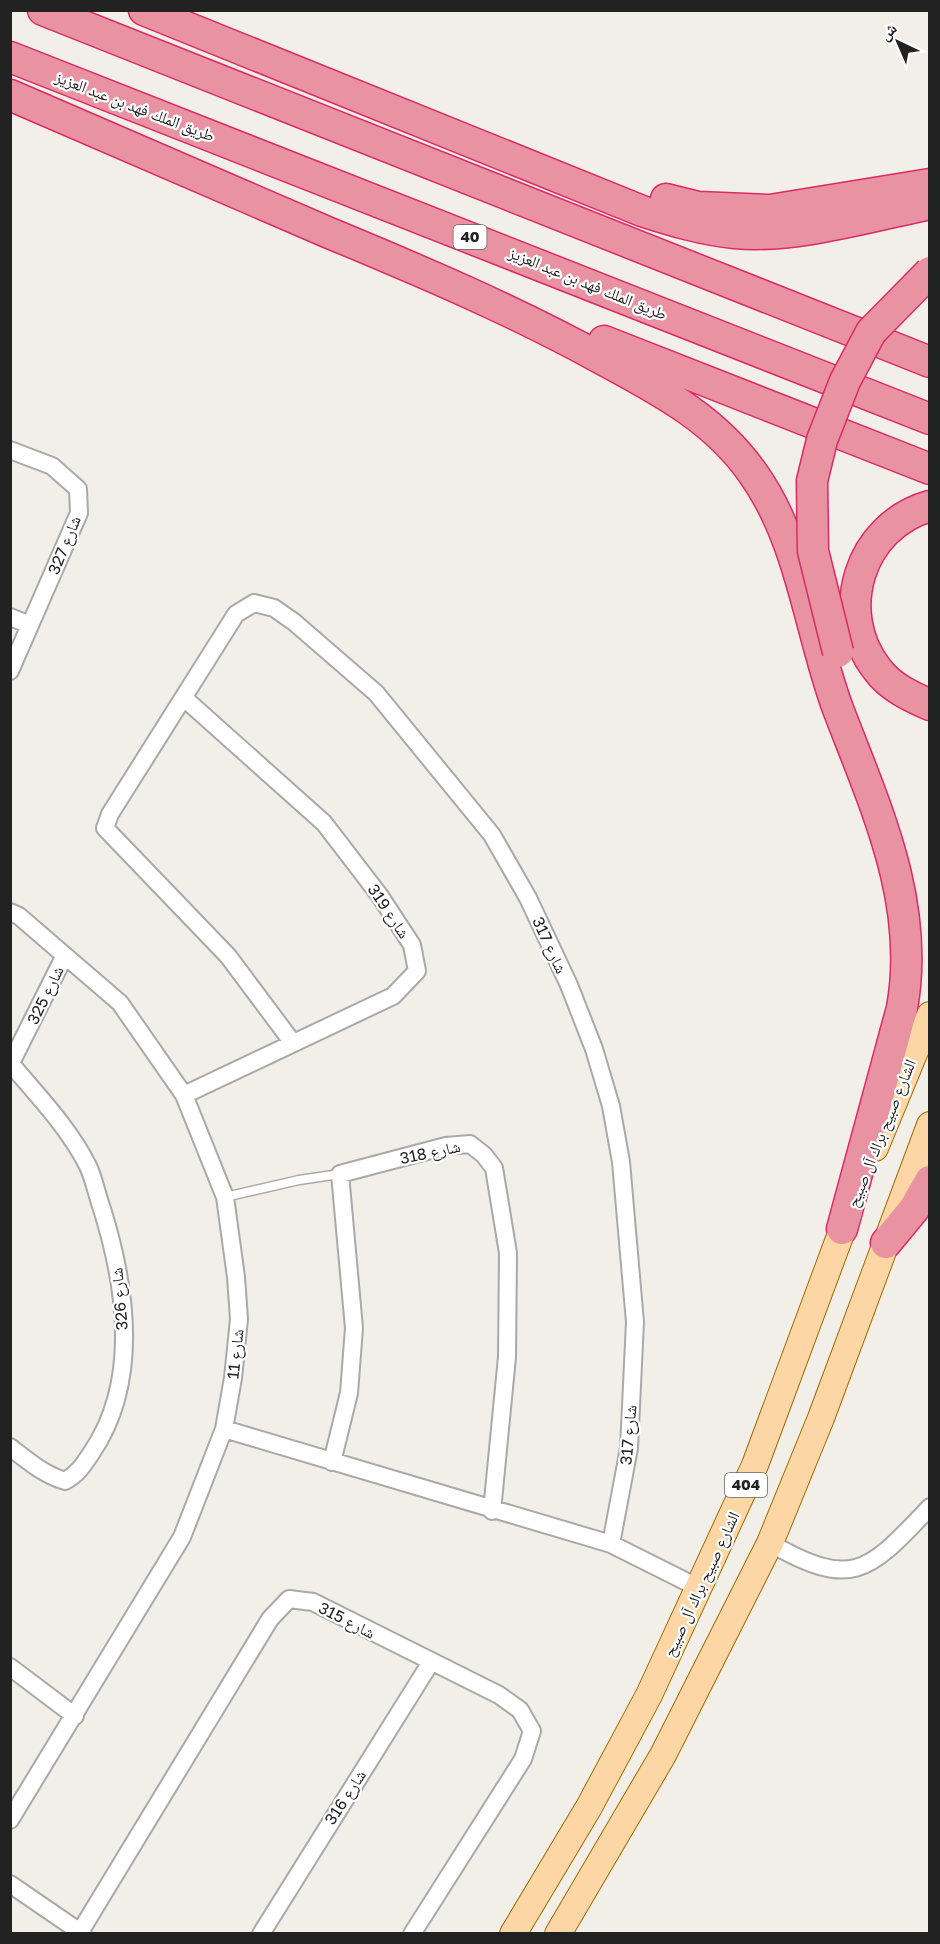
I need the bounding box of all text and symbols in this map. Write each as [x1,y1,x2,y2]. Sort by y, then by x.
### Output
north arrow [868,12,928,72]
text: ش [875,18,901,44]
street label: طريق الملك فهد بن عبد العزيز [51,66,217,147]
road number: 40 [454,225,486,249]
street label: طريق الملك فهد بن عبد العزيز [505,242,670,325]
street label: شارع 327 [43,513,86,578]
street label: شارع 319 [363,880,414,943]
street label: شارع 317 [527,914,572,977]
street label: شارع 325 [22,963,69,1028]
street label: الشارع صبيح براك آل صبيح [842,1056,921,1210]
street label: شارع 318 [398,1136,462,1169]
street label: شارع 326 [106,1267,133,1331]
street label: شارع 11 [222,1328,249,1380]
street label: شارع 317 [615,1404,642,1466]
road number: 404 [725,1473,767,1497]
street label: الشارع صبيح براك آل صبيح [659,1508,744,1660]
street label: شارع 315 [315,1597,379,1644]
street label: شارع 316 [320,1766,371,1829]

